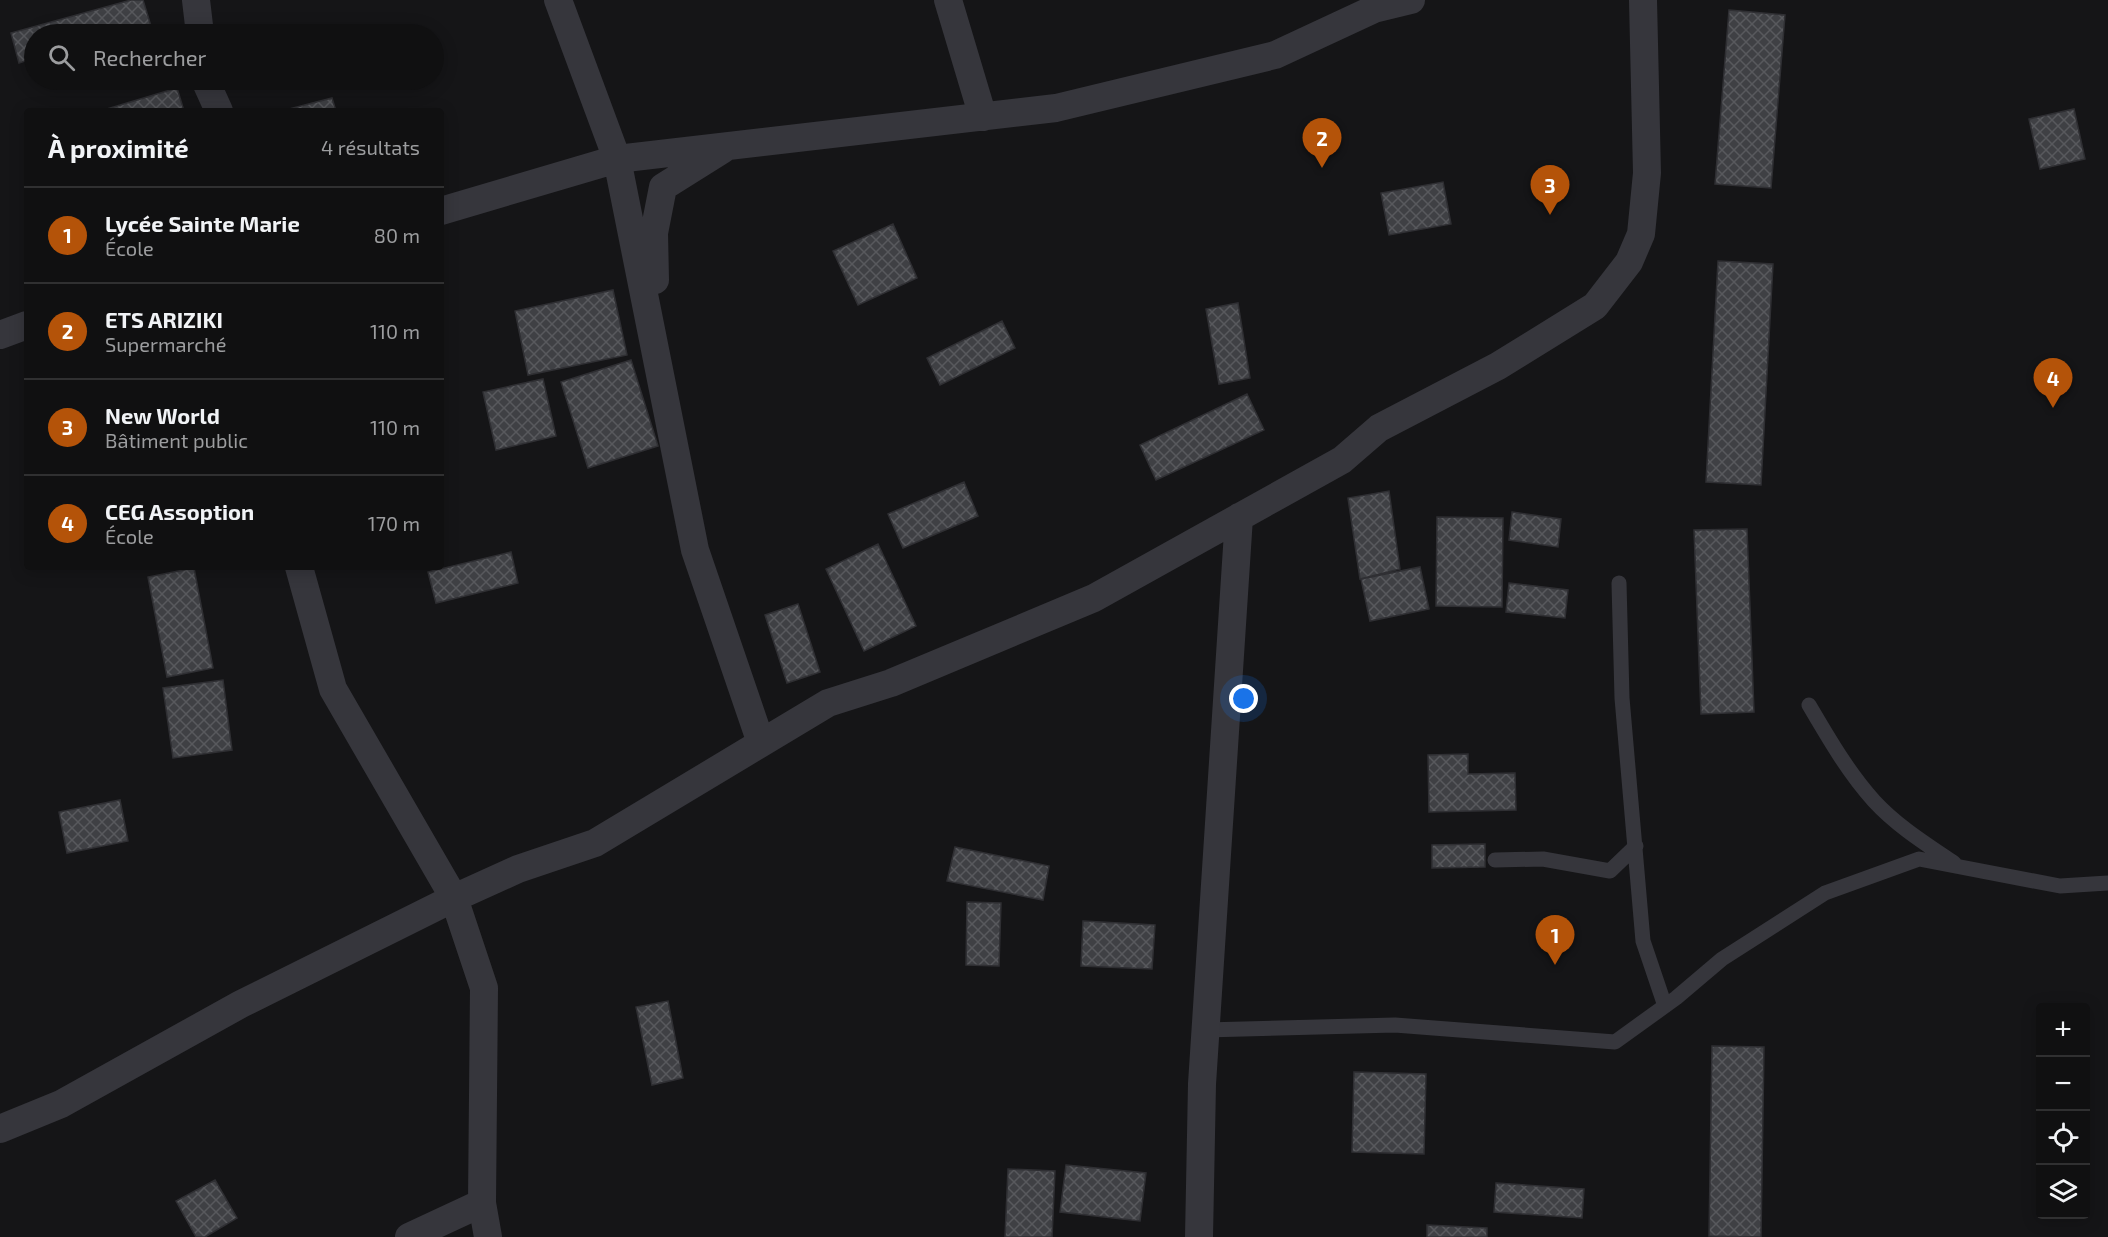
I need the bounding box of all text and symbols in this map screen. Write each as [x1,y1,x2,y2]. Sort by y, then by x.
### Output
search box [24,24,444,90]
icon: search [45,41,78,74]
text: Rechercher [93,44,206,70]
pin: 2 [1302,118,1342,168]
text: À proximité [48,132,189,163]
text: 4 résultats [321,135,420,159]
pin: 3 [1530,166,1570,215]
text: Lycée Sainte Marie [105,210,300,236]
text: 1 [63,223,72,247]
text: 80 m [374,223,420,247]
text: École [105,236,154,260]
text: ETS ARIZIKI [105,306,223,332]
text: 2 [62,319,73,343]
text: 110 m [370,319,420,343]
text: Supermarché [105,332,226,356]
pin: 4 [2034,358,2072,408]
text: New World [105,402,220,428]
text: 3 [62,415,73,439]
text: 110 m [370,415,420,439]
text: Bâtiment public [105,428,248,452]
text: CEG Assoption [105,498,254,524]
text: 4 [61,511,74,535]
text: 170 m [368,511,420,535]
text: École [105,524,154,548]
your location [1229,684,1258,713]
pin: 1 [1536,916,1574,965]
map controls [2036,1003,2090,1219]
button: + [2036,1003,2090,1057]
button: − [2036,1057,2090,1111]
button: locate [2036,1111,2090,1165]
button: layers [2036,1165,2090,1219]

